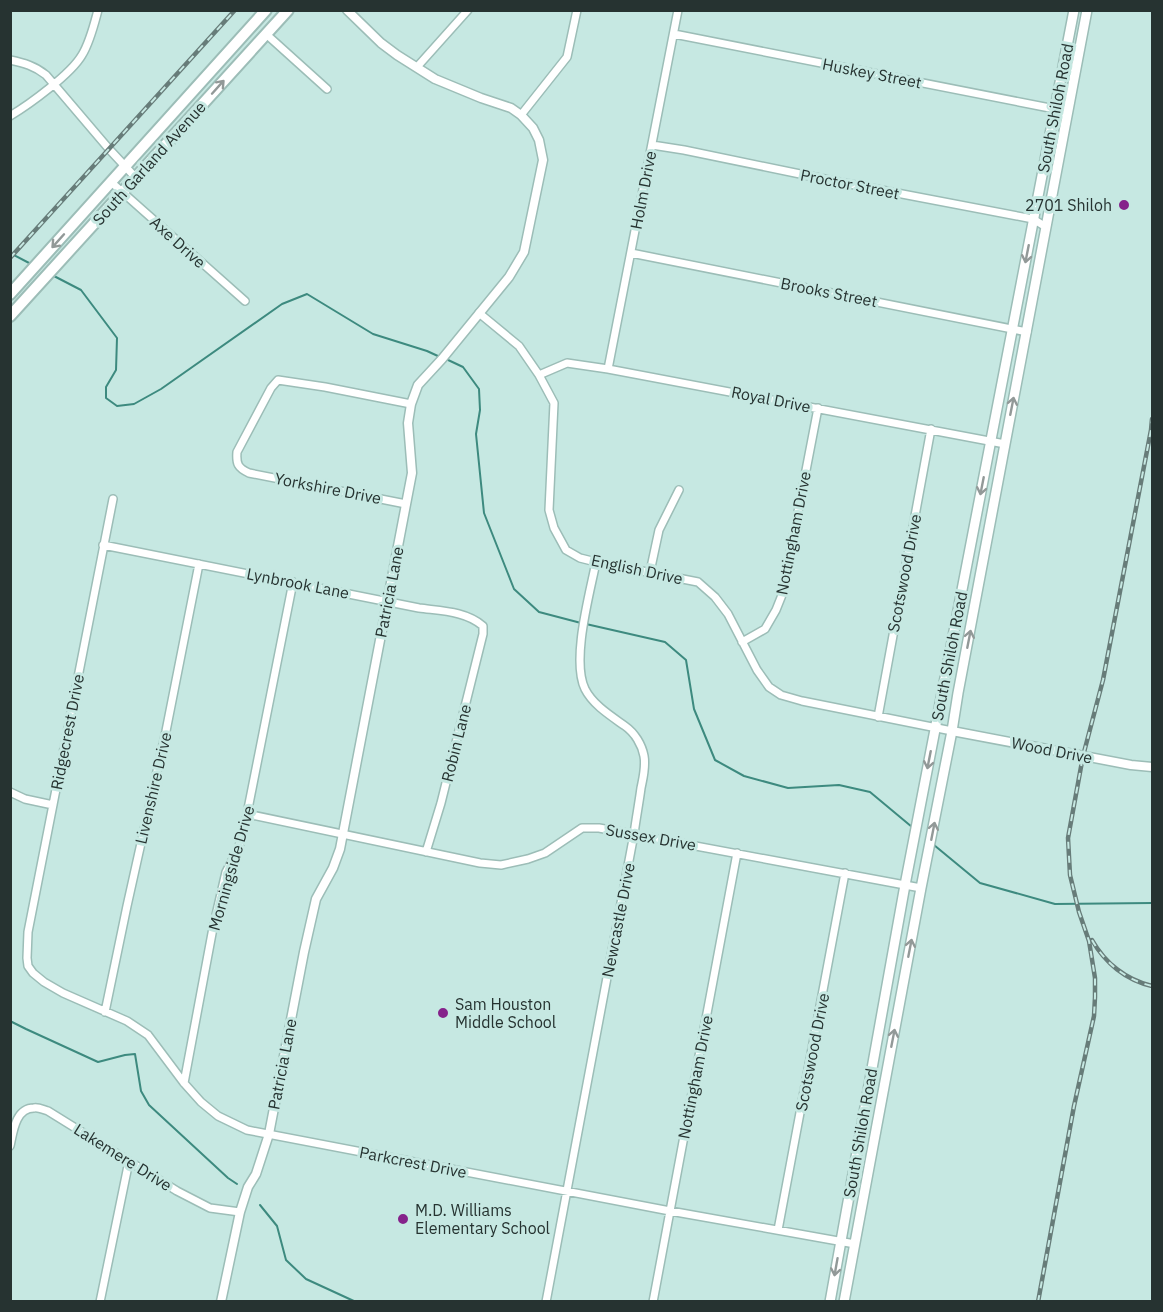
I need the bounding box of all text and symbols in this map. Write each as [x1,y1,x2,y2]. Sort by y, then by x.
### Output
street label: South Shiloh Road [1033,42,1077,174]
street label: Huskey Street [821,54,923,92]
one-way arrow [211,80,225,95]
street label: South Garland Avenue [88,97,210,229]
street label: Holm Drive [626,149,660,231]
street label: Proctor Street [799,165,901,203]
place label: 2701 Shiloh [1025,195,1112,215]
marker: 2701 Shiloh [1117,198,1131,212]
street label: Axe Drive [146,212,210,272]
one-way arrow [51,233,65,248]
one-way arrow [1021,243,1032,263]
street label: Brooks Street [779,273,879,311]
street label: Royal Drive [730,382,813,417]
one-way arrow [1007,397,1018,417]
street label: Yorkshire Drive [273,468,383,508]
street label: Nottingham Drive [771,469,815,596]
one-way arrow [976,476,987,496]
street label: Scotswood Drive [883,512,925,634]
street label: Patricia Lane [370,545,408,639]
street label: English Drive [589,550,685,588]
street label: Lynbrook Lane [245,563,351,603]
street label: South Shiloh Road [927,590,971,722]
one-way arrow [964,630,975,649]
street label: Ridgecrest Drive [46,672,88,792]
street label: Robin Lane [437,702,475,784]
street label: Livenshire Drive [130,730,176,846]
street label: Wood Drive [1010,732,1094,768]
one-way arrow [923,750,934,770]
street label: Morningside Drive [204,803,258,933]
street label: Sussex Drive [604,819,698,855]
one-way arrow [927,821,939,840]
street label: Newcastle Drive [597,861,639,979]
one-way arrow [905,939,916,958]
street label: Scotswood Drive [791,991,833,1113]
place label: Sam Houston Middle School [455,994,556,1032]
marker: Sam Houston Middle School [436,1006,450,1020]
street label: Nottingham Drive [673,1013,717,1140]
street label: Patricia Lane [263,1017,301,1111]
one-way arrow [888,1028,899,1048]
street label: South Shiloh Road [839,1067,881,1199]
street label: Lakemere Drive [70,1119,176,1195]
street label: Parkcrest Drive [358,1142,469,1182]
place label: M.D. Williams Elementary School [415,1200,550,1238]
marker: M.D. Williams Elementary School [396,1212,410,1226]
one-way arrow [830,1257,841,1276]

